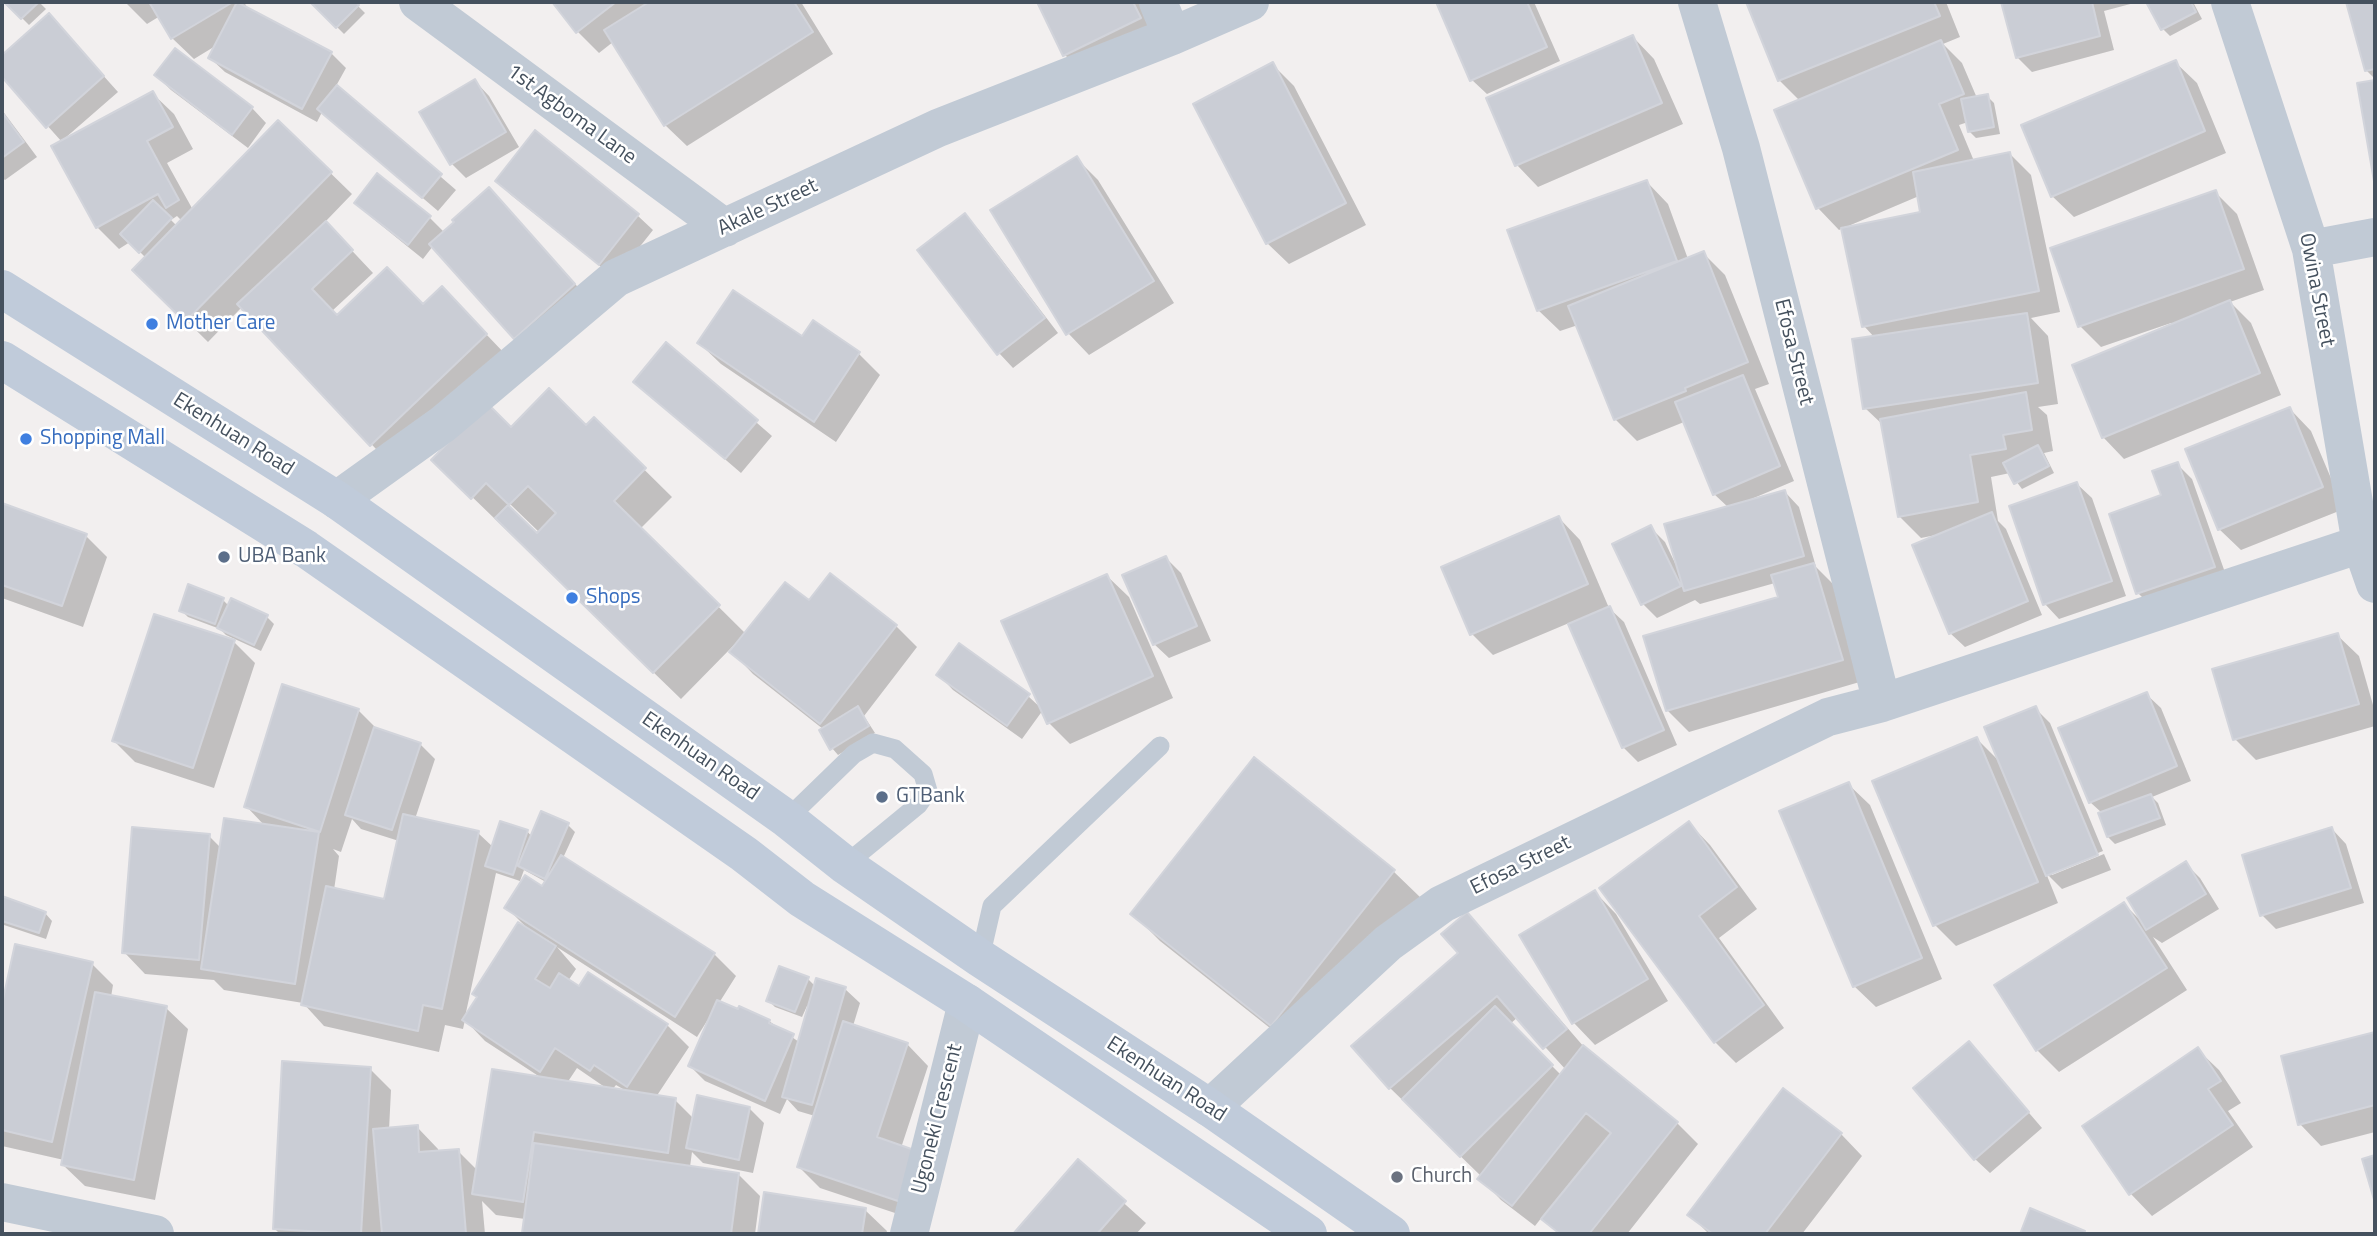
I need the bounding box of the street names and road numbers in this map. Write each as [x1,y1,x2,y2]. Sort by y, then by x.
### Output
street label: 1st Agboma Lane [501,60,641,170]
street label: Akale Street [714,174,822,242]
street label: Owina Street [2293,231,2339,349]
street label: Efosa Street [1768,296,1818,408]
street label: Ekenhuan Road [168,388,298,482]
street label: Ekenhuan Road [636,707,764,807]
street label: Efosa Street [1467,831,1575,901]
street label: Ekenhuan Road [1101,1032,1231,1128]
street label: Ugoneki Crescent [907,1042,969,1196]

